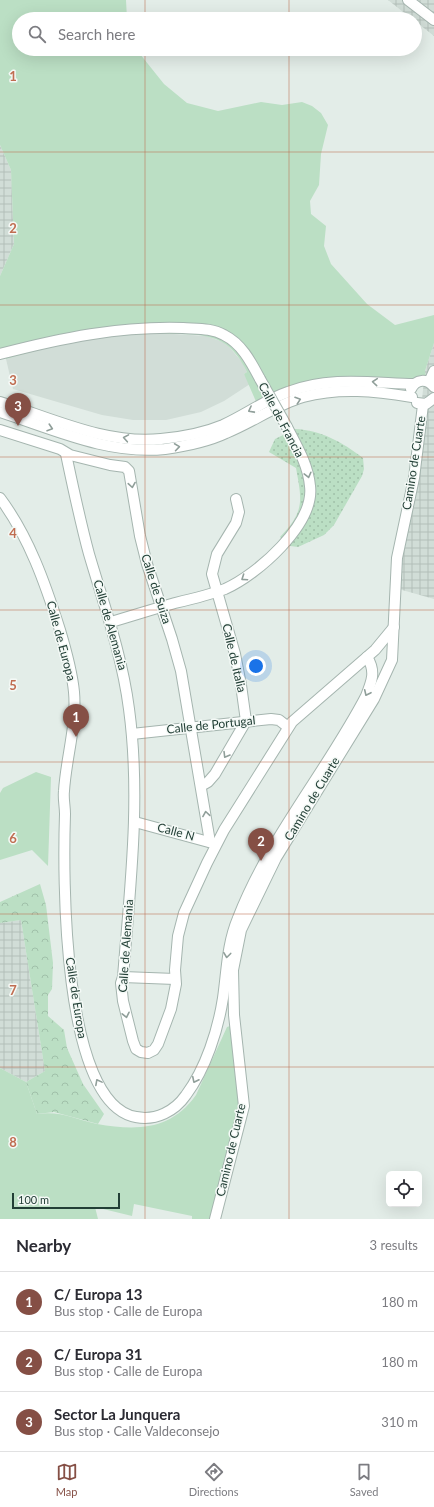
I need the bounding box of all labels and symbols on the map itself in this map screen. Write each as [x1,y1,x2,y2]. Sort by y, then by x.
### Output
text: 1 [9,68,17,84]
text: 2 [9,220,17,236]
text: 3 [9,372,17,388]
one-way arrow [372,378,378,387]
street label: Calle de Francia [255,380,308,460]
pin: 3 [5,393,31,426]
one-way arrow [294,396,301,404]
one-way arrow [247,405,255,413]
street label: Camino de Cuarte [399,415,428,511]
one-way arrow [47,423,54,432]
one-way arrow [123,435,129,443]
one-way arrow [174,443,180,452]
one-way arrow [303,472,311,478]
one-way arrow [127,482,135,489]
text: 4 [9,525,17,541]
street label: Calle de Suiza [138,552,175,626]
one-way arrow [241,573,248,580]
street label: Calle de Alemania [90,578,131,672]
street label: Calle de Europa [44,599,79,683]
street label: Calle de Italia [219,622,250,694]
your location [246,656,266,676]
text: 5 [9,677,17,693]
one-way arrow [364,689,372,697]
pin: 1 [63,704,89,737]
street label: Calle de Portugal [166,712,256,737]
one-way arrow [224,751,231,758]
street label: Camino de Cuarte [281,754,342,843]
one-way arrow [202,811,211,817]
street label: Calle N [156,819,197,844]
pin: 2 [248,828,274,861]
text: 6 [9,830,17,846]
street label: Calle de Alemania [115,899,136,993]
one-way arrow [223,952,232,958]
street label: Calle de Europa [63,956,90,1040]
text: 7 [9,982,17,998]
one-way arrow [121,1012,129,1019]
one-way arrow [192,1075,200,1083]
one-way arrow [96,1079,103,1086]
street label: Camino de Cuarte [213,1102,249,1198]
text: 8 [9,1134,17,1150]
scale bar [12,1191,120,1210]

